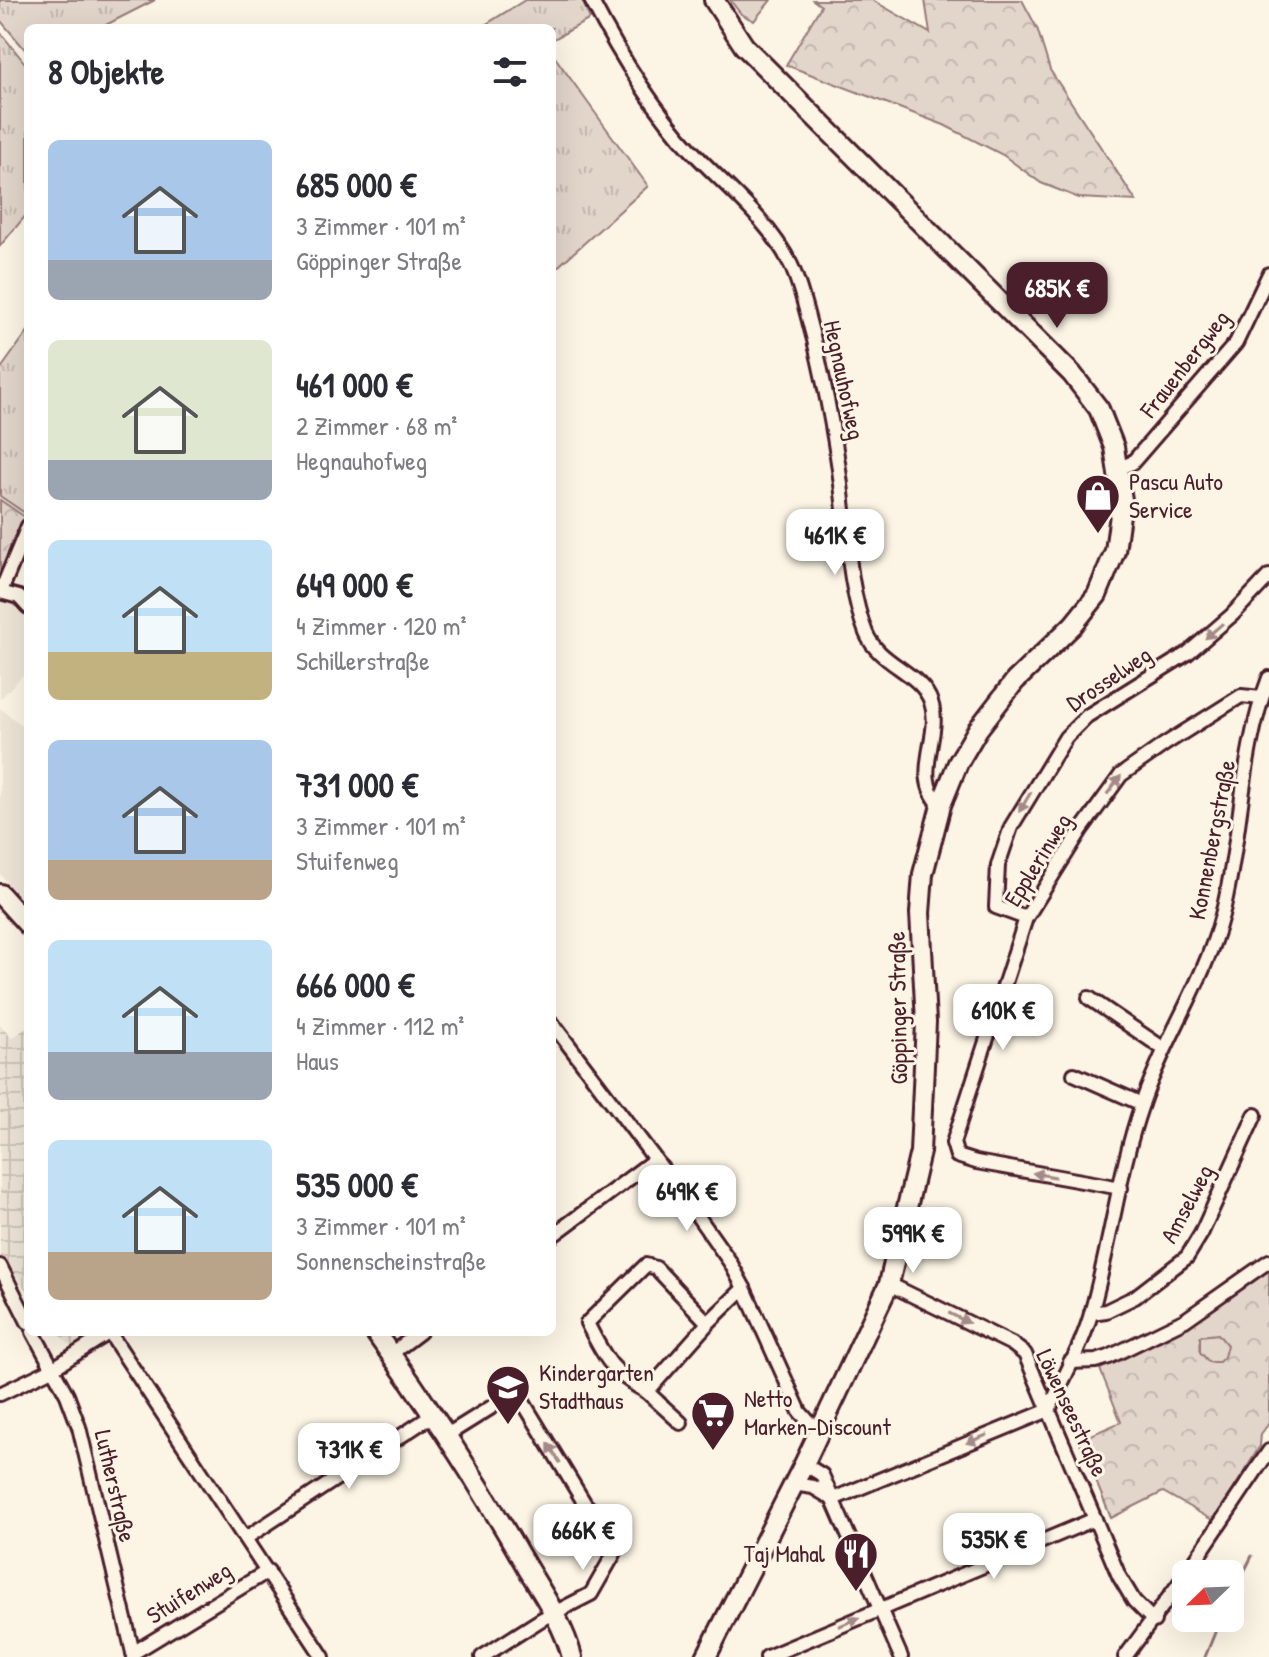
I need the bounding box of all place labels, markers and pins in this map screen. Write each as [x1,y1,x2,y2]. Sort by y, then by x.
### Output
pin: 685K € [992,262,1122,330]
place label: Pascu Auto Service [1129,465,1223,525]
shop icon: Pascu Auto Service [1074,472,1122,535]
pin: 461K € [770,509,900,577]
pin: 610K € [938,984,1068,1052]
pin: 649K € [622,1165,752,1233]
pin: 599K € [848,1207,978,1275]
place label: Kindergarten Stadthaus [539,1356,654,1416]
school or university icon: Kindergarten Stadthaus [484,1363,532,1426]
place label: Netto Marken-Discount [744,1382,891,1442]
supermarket icon: Netto Marken-Discount [689,1389,737,1452]
pin: 731K € [284,1423,414,1491]
pin: 666K € [518,1504,648,1572]
pin: 535K € [929,1513,1059,1581]
restaurant icon: Taj Mahal [832,1530,880,1593]
place label: Taj Mahal [744,1537,826,1569]

